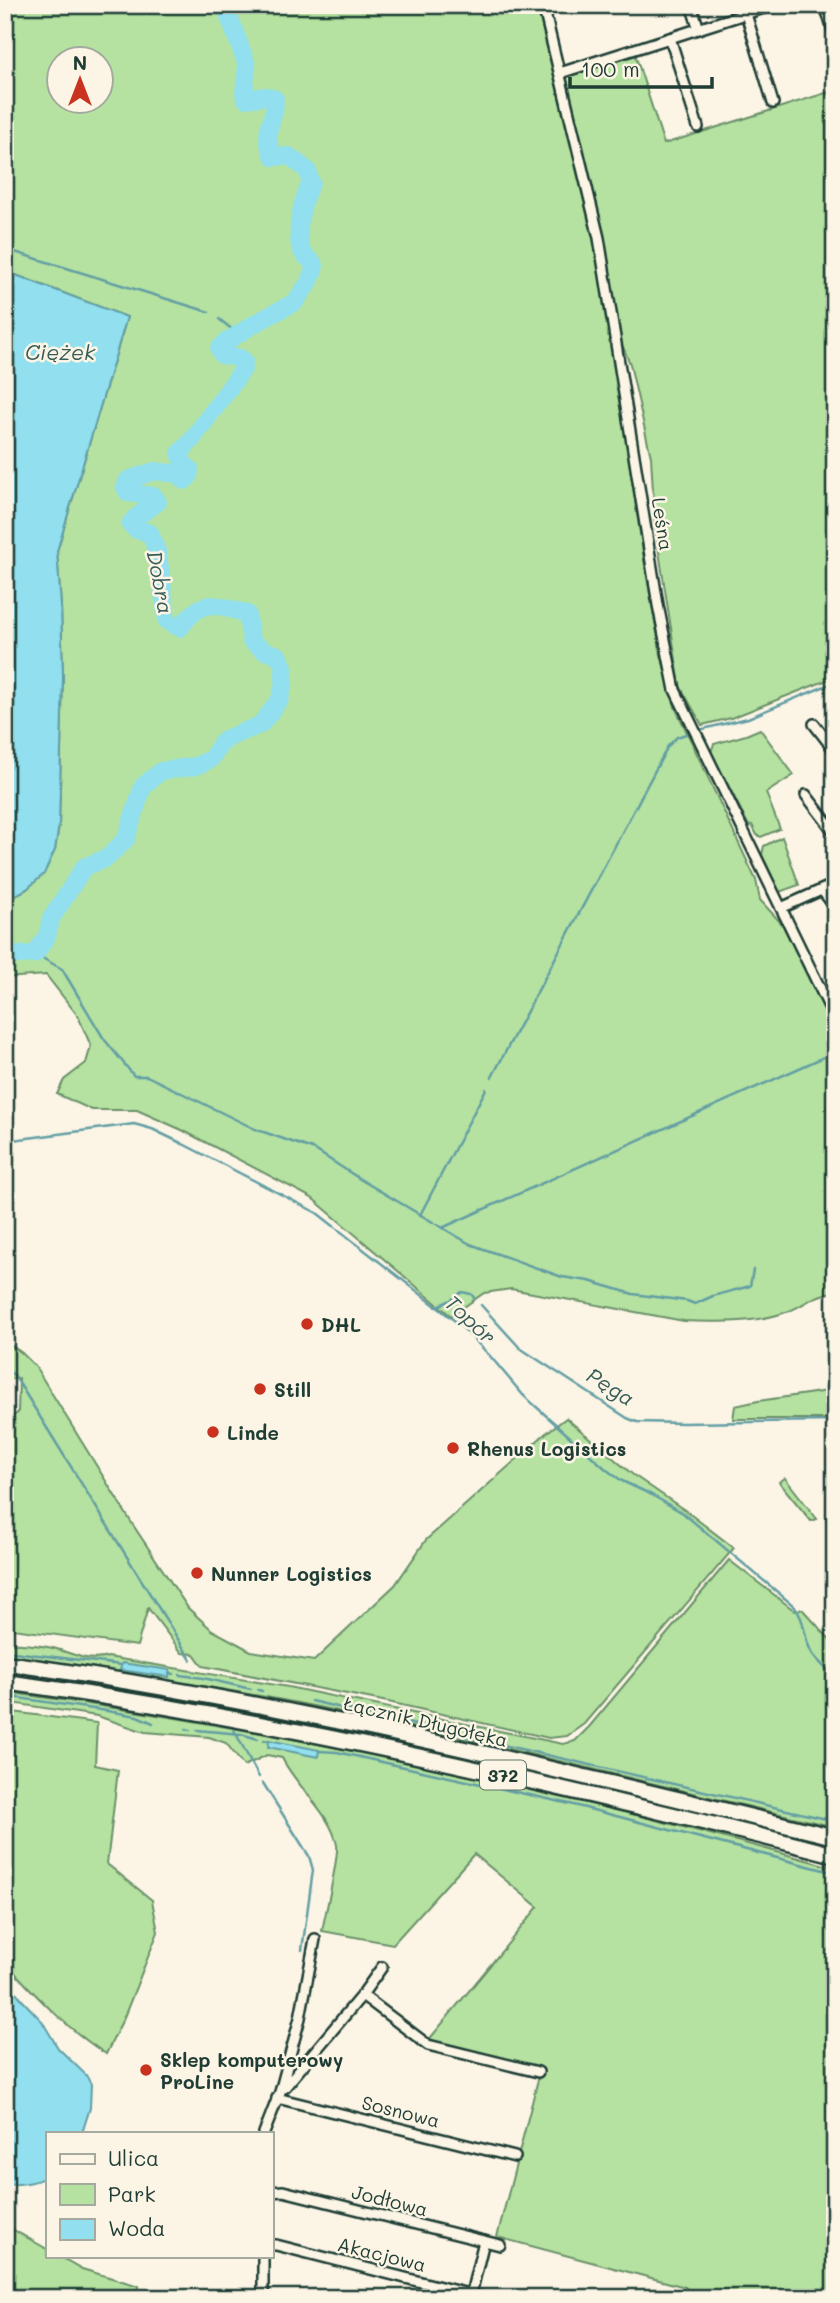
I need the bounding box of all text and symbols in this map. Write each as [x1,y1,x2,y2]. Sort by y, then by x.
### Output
north arrow [46,46,116,116]
scale bar [570,46,712,90]
text: N [73,50,87,75]
text: 100 m [581,55,640,82]
water label: Ciężek [25,338,96,365]
street label: Leśna [646,496,680,552]
water label: Dobra [142,548,180,616]
water label: Topór [440,1289,502,1349]
place label: DHL [321,1312,361,1337]
marker: DHL [299,1316,315,1332]
water label: Pęga [582,1361,640,1411]
place label: Still [274,1377,311,1402]
marker: Still [252,1381,268,1397]
place label: Linde [227,1420,279,1445]
marker: Linde [205,1424,221,1440]
place label: Rhenus Logistics [467,1436,626,1461]
marker: Rhenus Logistics [445,1440,461,1456]
place label: Nunner Logistics [211,1561,372,1586]
marker: Nunner Logistics [189,1565,205,1581]
street label: Łącznik Długołęka [342,1690,510,1752]
road number: 372 [480,1760,526,1790]
place label: Sklep komputerowy ProLine [160,2047,343,2094]
marker: Sklep komputerowy ProLine [138,2062,154,2078]
street label: Sosnowa [359,2089,443,2133]
legend [46,2132,273,2258]
text: Ulica [108,2144,159,2171]
street label: Jodłowa [349,2178,431,2222]
text: Park [108,2180,156,2207]
text: Woda [108,2214,165,2241]
street label: Akacjowa [335,2231,429,2277]

